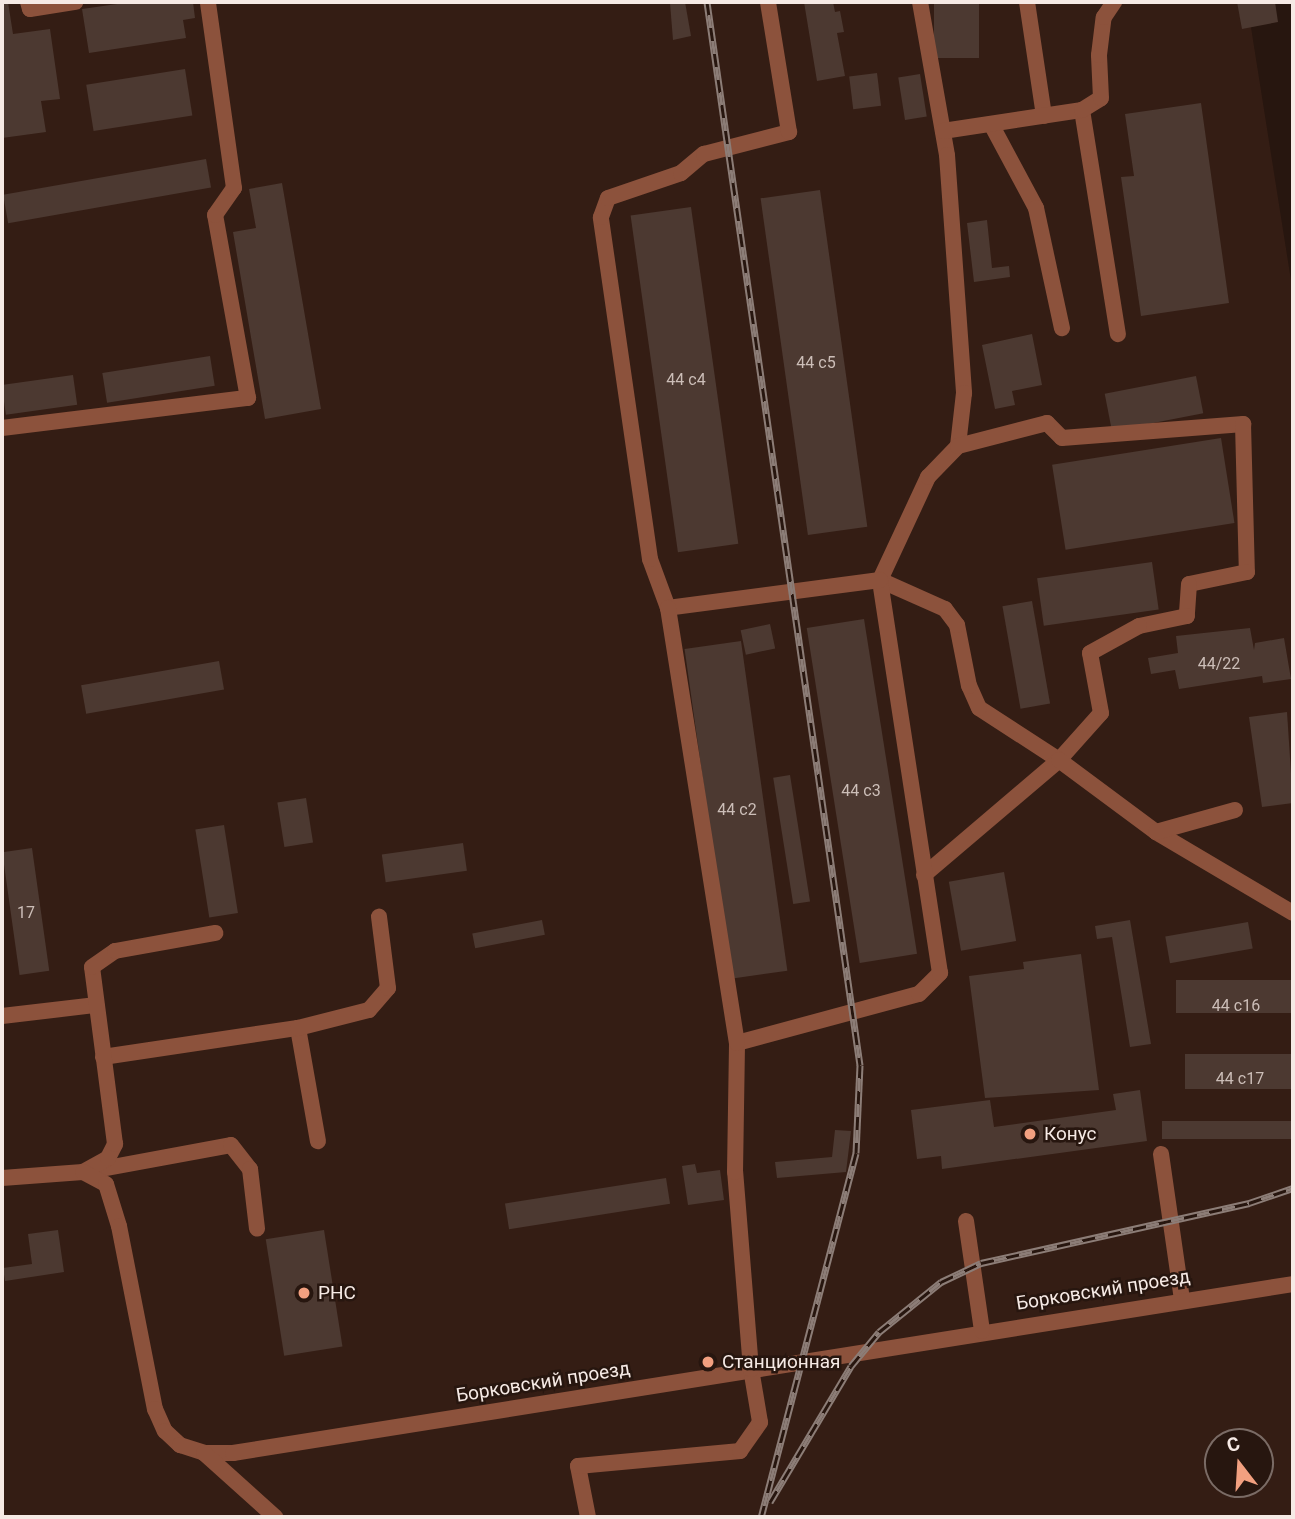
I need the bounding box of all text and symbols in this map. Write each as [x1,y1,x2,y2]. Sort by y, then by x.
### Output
house number: 44 с5 [796,353,836,373]
house number: 44 с4 [666,370,706,390]
house number: 44/22 [1198,654,1240,674]
house number: 44 с3 [841,781,881,801]
house number: 44 с2 [717,800,757,820]
house number: 17 [17,903,35,923]
house number: 44 с16 [1212,996,1260,1016]
house number: 44 с17 [1216,1069,1264,1089]
place label: Конус [1044,1123,1097,1145]
marker: Конус [1022,1126,1038,1142]
street label: Борковский проезд [1014,1265,1192,1315]
place label: РНС [318,1282,356,1304]
marker: РНС [296,1285,312,1301]
place label: Станционная [722,1351,840,1373]
marker: Станционная [700,1354,716,1370]
street label: Борковский проезд [454,1357,632,1407]
north arrow [1204,1428,1274,1498]
text: С [1224,1432,1243,1457]

